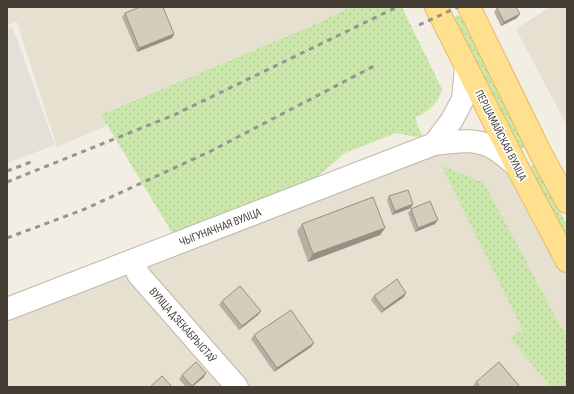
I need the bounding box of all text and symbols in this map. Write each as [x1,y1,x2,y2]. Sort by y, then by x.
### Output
street label: ПЕРШАМАЙСКАЯ ВУЛІЦА [471,87,530,184]
street label: ЧЫГУНАЧНАЯ ВУЛІЦА [177,205,264,250]
street label: ВУЛІЦА ДЗЕКАБРЫСТАЎ [146,285,219,366]

